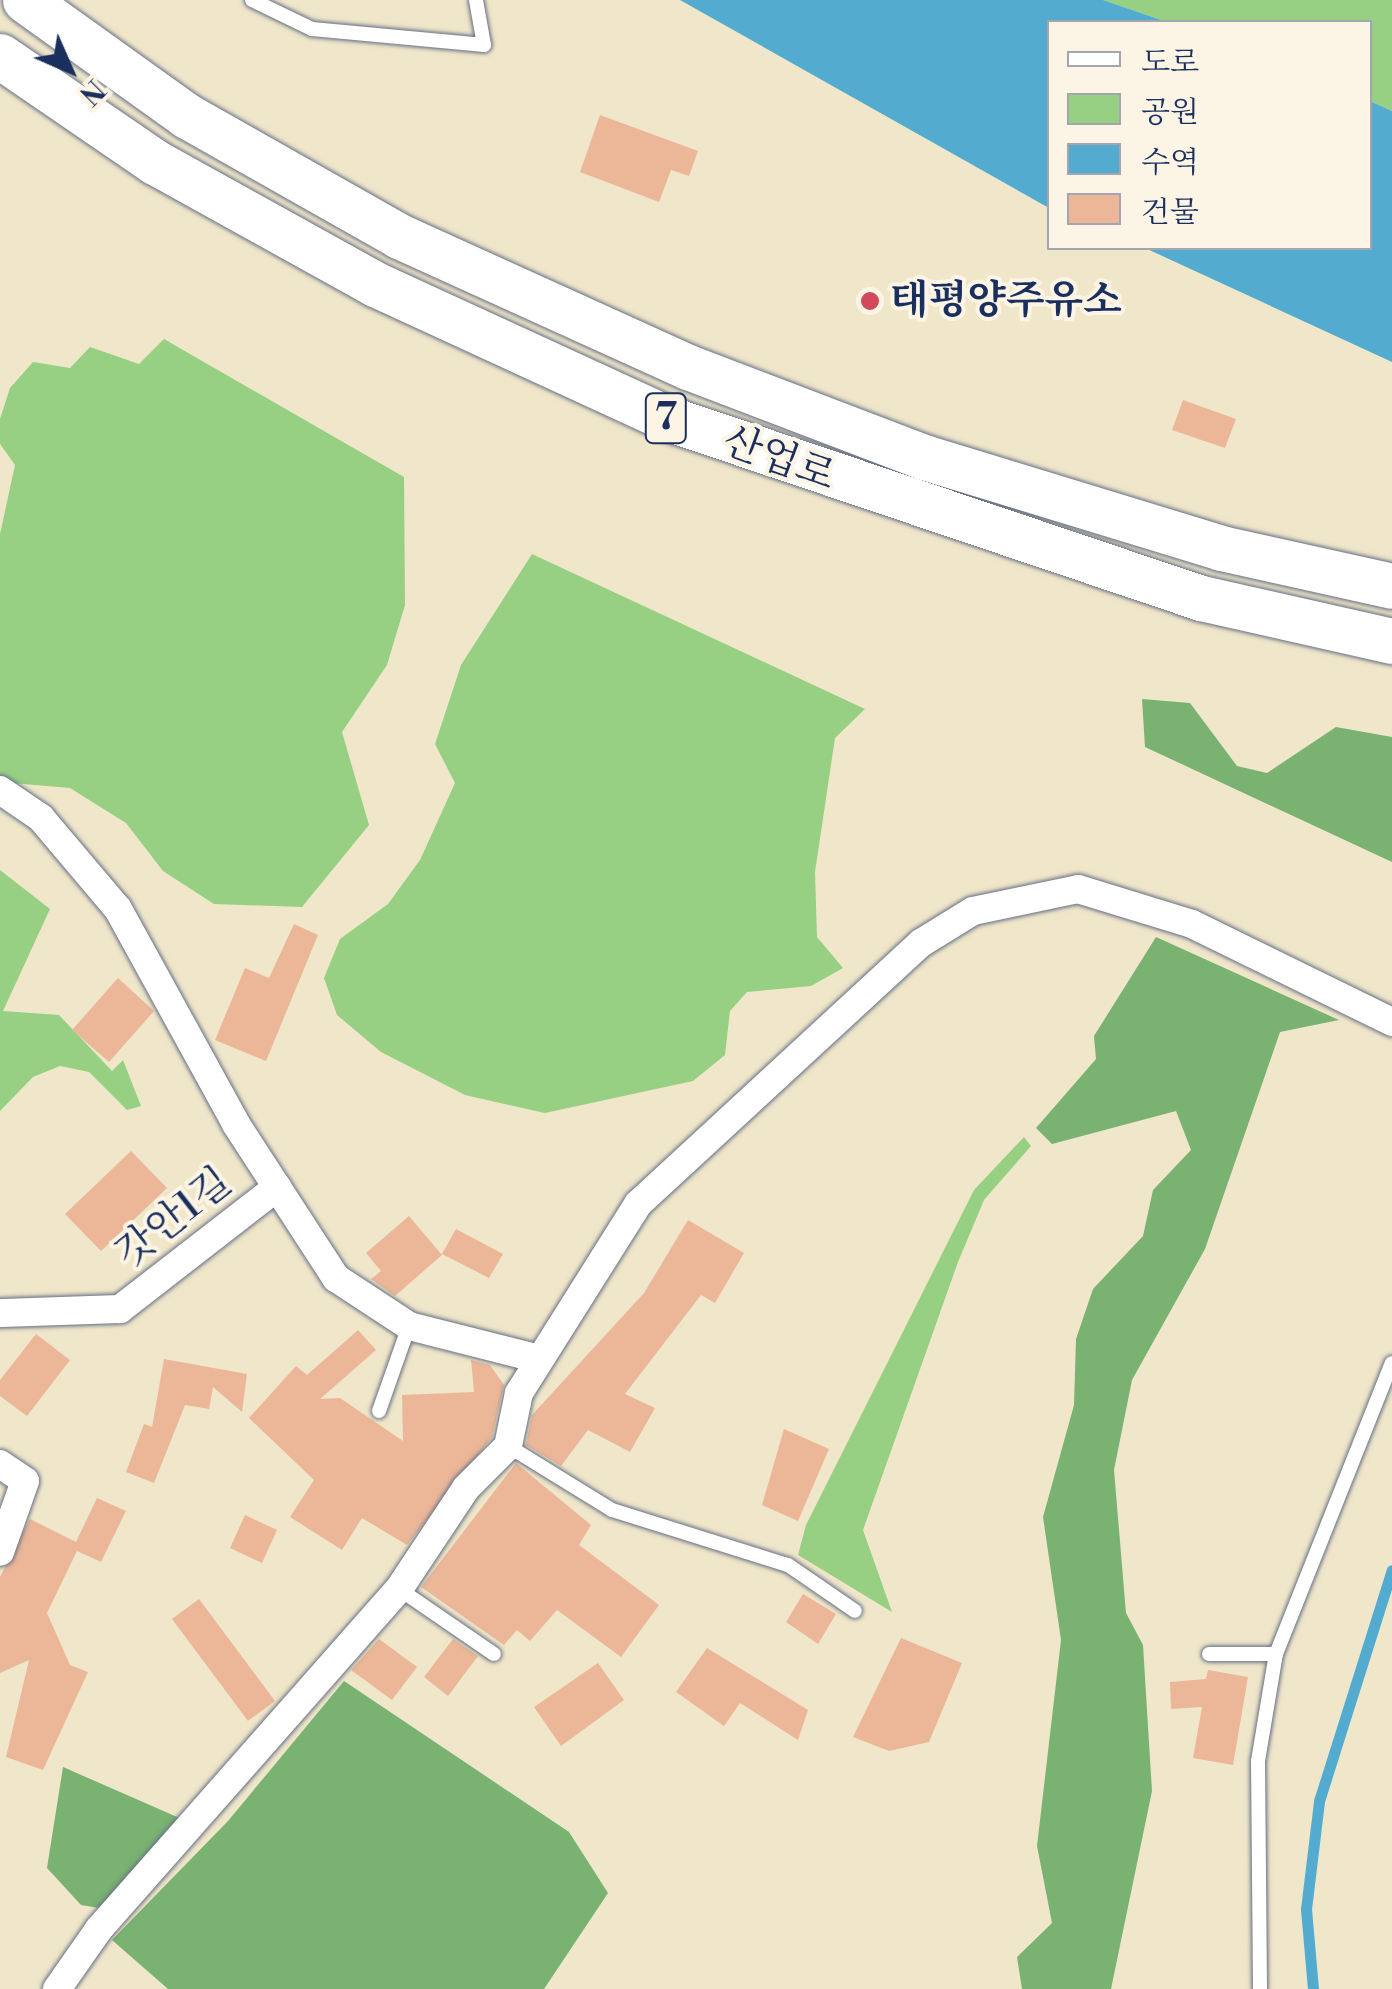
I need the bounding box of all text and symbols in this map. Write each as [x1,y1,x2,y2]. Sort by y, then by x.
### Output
north arrow [20,20,120,120]
legend [1047,20,1372,250]
text: 도로 [1141,44,1199,82]
text: N [71,71,112,112]
text: 공원 [1141,94,1199,132]
text: 수역 [1141,144,1199,182]
text: 건물 [1141,194,1199,232]
place label: 태평양주유소 [890,277,1122,325]
marker: 태평양주유소 [859,290,881,312]
road number: 7 [644,385,688,451]
street label: 산업로 [716,417,842,501]
street label: 갓안1길 [107,1158,241,1278]

